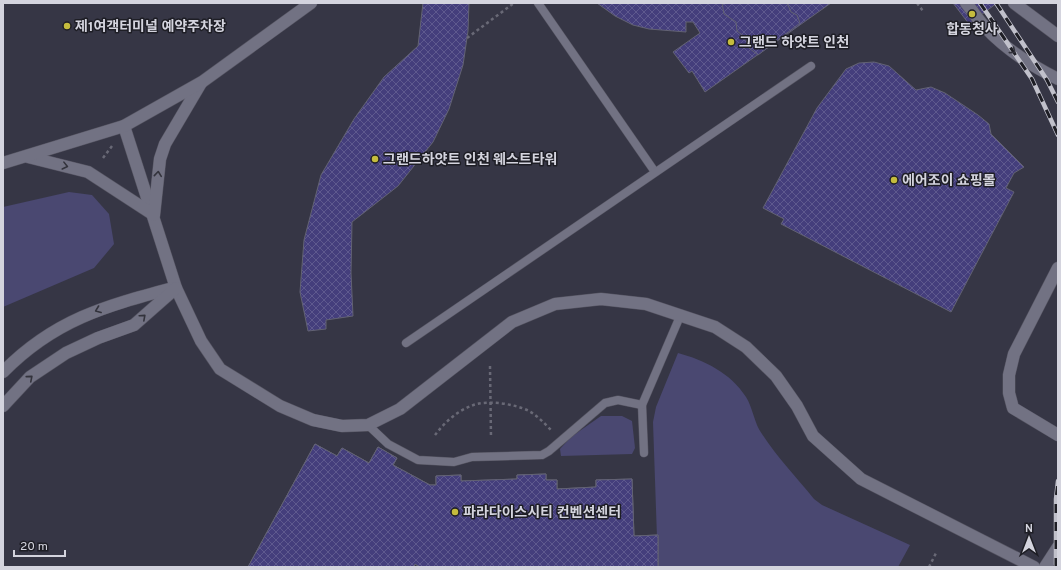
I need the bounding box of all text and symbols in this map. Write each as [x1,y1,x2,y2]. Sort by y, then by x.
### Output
marker: 합동청사 [967,9,977,19]
place label: 제1여객터미널 예약주차장 [75,19,226,36]
marker: 제1여객터미널 예약주차장 [62,21,72,31]
place label: 합동청사 [946,21,998,39]
place label: 그랜드 하얏트 인천 [739,34,849,52]
marker: 그랜드 하얏트 인천 [726,37,736,47]
one-way arrow [1008,46,1015,53]
place label: 그랜드하얏트 인천 웨스트타워 [383,151,557,169]
marker: 그랜드하얏트 인천 웨스트타워 [370,154,380,164]
one-way arrow [62,162,68,170]
one-way arrow [153,171,162,177]
place label: 에어조이 쇼핑몰 [902,173,996,190]
marker: 에어조이 쇼핑몰 [889,175,899,185]
one-way arrow [95,305,102,313]
one-way arrow [139,315,146,322]
one-way arrow [25,376,33,383]
place label: 파라다이스시티 컨벤션센터 [463,505,621,522]
marker: 파라다이스시티 컨벤션센터 [450,507,460,517]
north arrow [1009,518,1049,558]
text: N [1025,522,1033,536]
scale bar [14,532,65,558]
text: 20 m [20,539,48,555]

